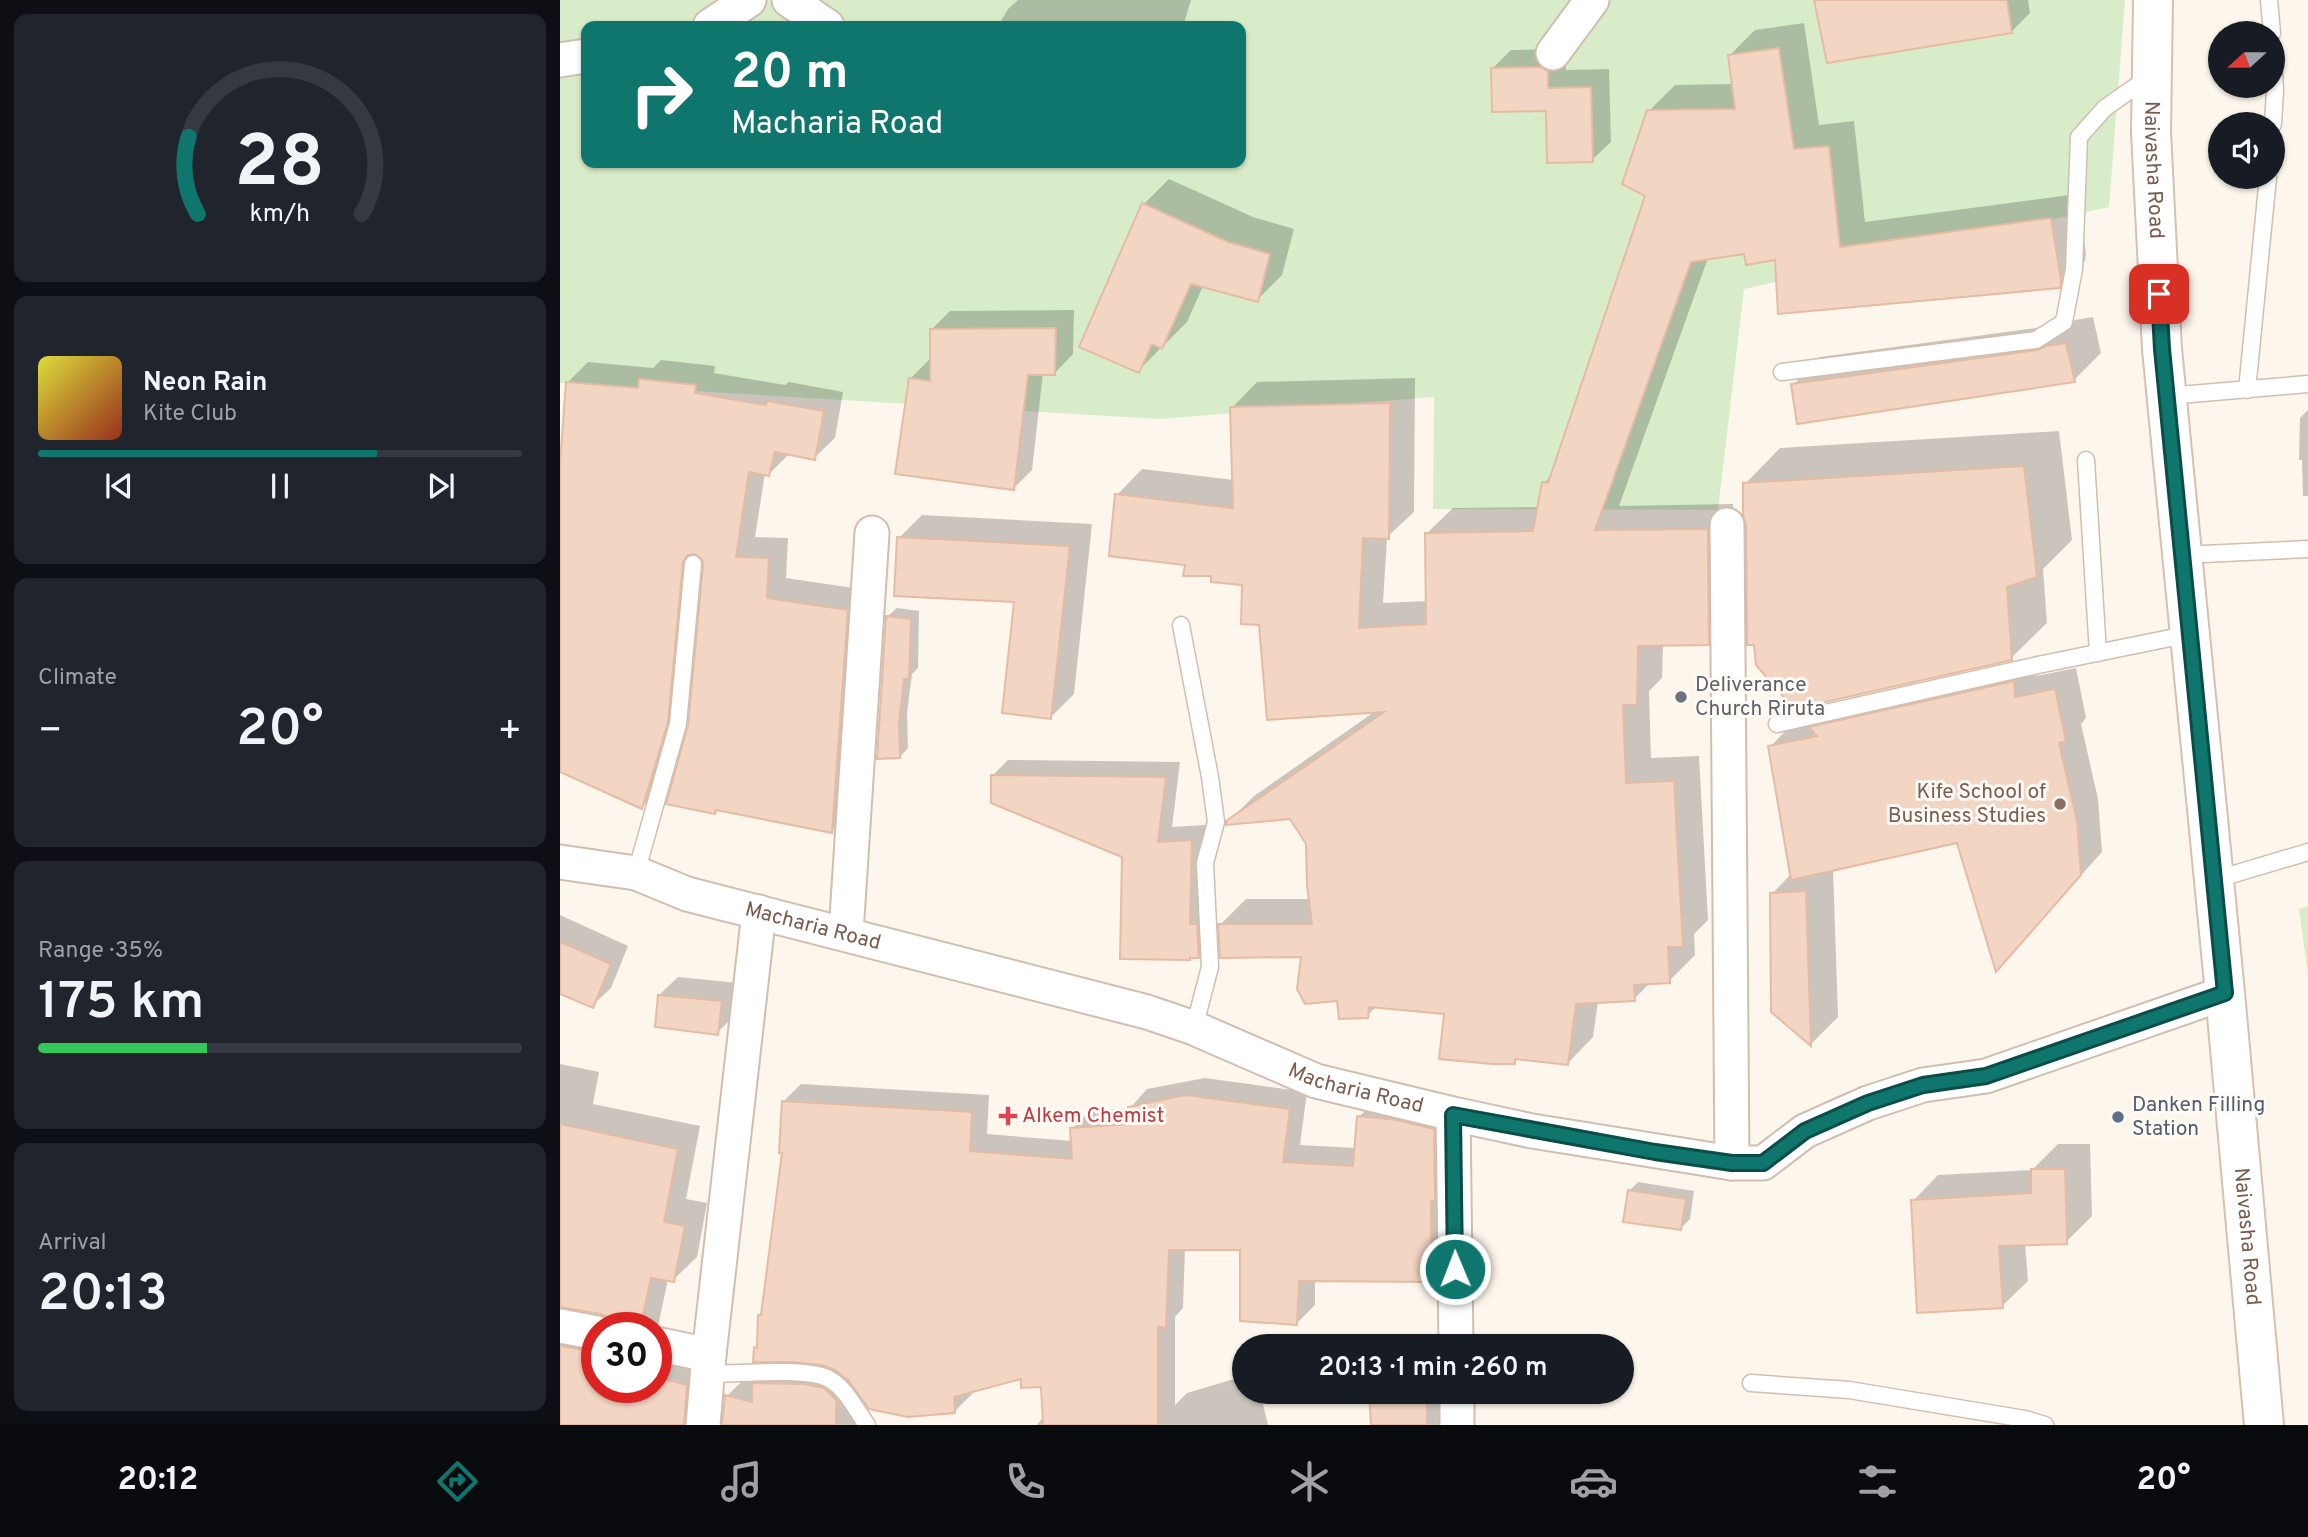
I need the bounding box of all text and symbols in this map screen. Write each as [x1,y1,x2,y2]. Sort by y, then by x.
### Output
north arrow [2208,21,2286,98]
map controls [2208,21,2285,189]
text: 20 m [731,44,848,106]
icon: right [616,49,707,140]
street label: Naivasha Road [2137,101,2170,240]
text: Macharia Road [731,105,943,145]
button: sound [2208,112,2285,189]
text: 28 [235,120,325,212]
text: km/h [250,199,310,231]
pin [2129,264,2189,324]
icon: arrive [2140,275,2178,313]
text: Neon Rain [143,367,268,400]
text: Kite Club [143,400,237,429]
icon: previous [100,467,138,505]
icon: pause [261,467,299,505]
icon: next [422,467,460,505]
text: Climate [38,664,117,693]
place label: Deliverance Church Riruta [1695,672,1825,723]
marker: Deliverance Church Riruta [1673,689,1689,705]
text: 20° [236,698,324,764]
text: − [38,708,63,757]
text: + [497,708,522,757]
place label: Kife School of Business Studies [1888,779,2046,830]
marker: Kife School of Business Studies [2052,796,2068,812]
street label: Macharia Road [742,896,884,957]
text: Range · 35% [38,937,163,966]
text: 175 km [38,971,204,1037]
street label: Macharia Road [1284,1057,1426,1120]
place label: Danken Filling Station [2132,1092,2265,1143]
place label: Alkem Chemist [1022,1103,1164,1130]
marker: Alkem Chemist [1000,1108,1016,1124]
marker: Danken Filling Station [2110,1109,2126,1125]
street label: Naivasha Road [2227,1166,2267,1307]
text: Arrival [38,1229,107,1258]
position arrow [1418,1232,1492,1306]
text: 20:13 [38,1263,168,1329]
speed limit sign: 30 [581,1312,672,1403]
text: 20:13 · 1 min · 260 m [1318,1352,1548,1385]
icon: directions [433,1457,482,1506]
icon: music [717,1457,766,1506]
icon: phone [1001,1457,1050,1506]
icon: climate [1285,1457,1334,1506]
icon: car [1569,1457,1618,1506]
icon: filters [1853,1457,1902,1506]
text: 20:12 [117,1461,198,1501]
text: 20° [2137,1461,2190,1501]

